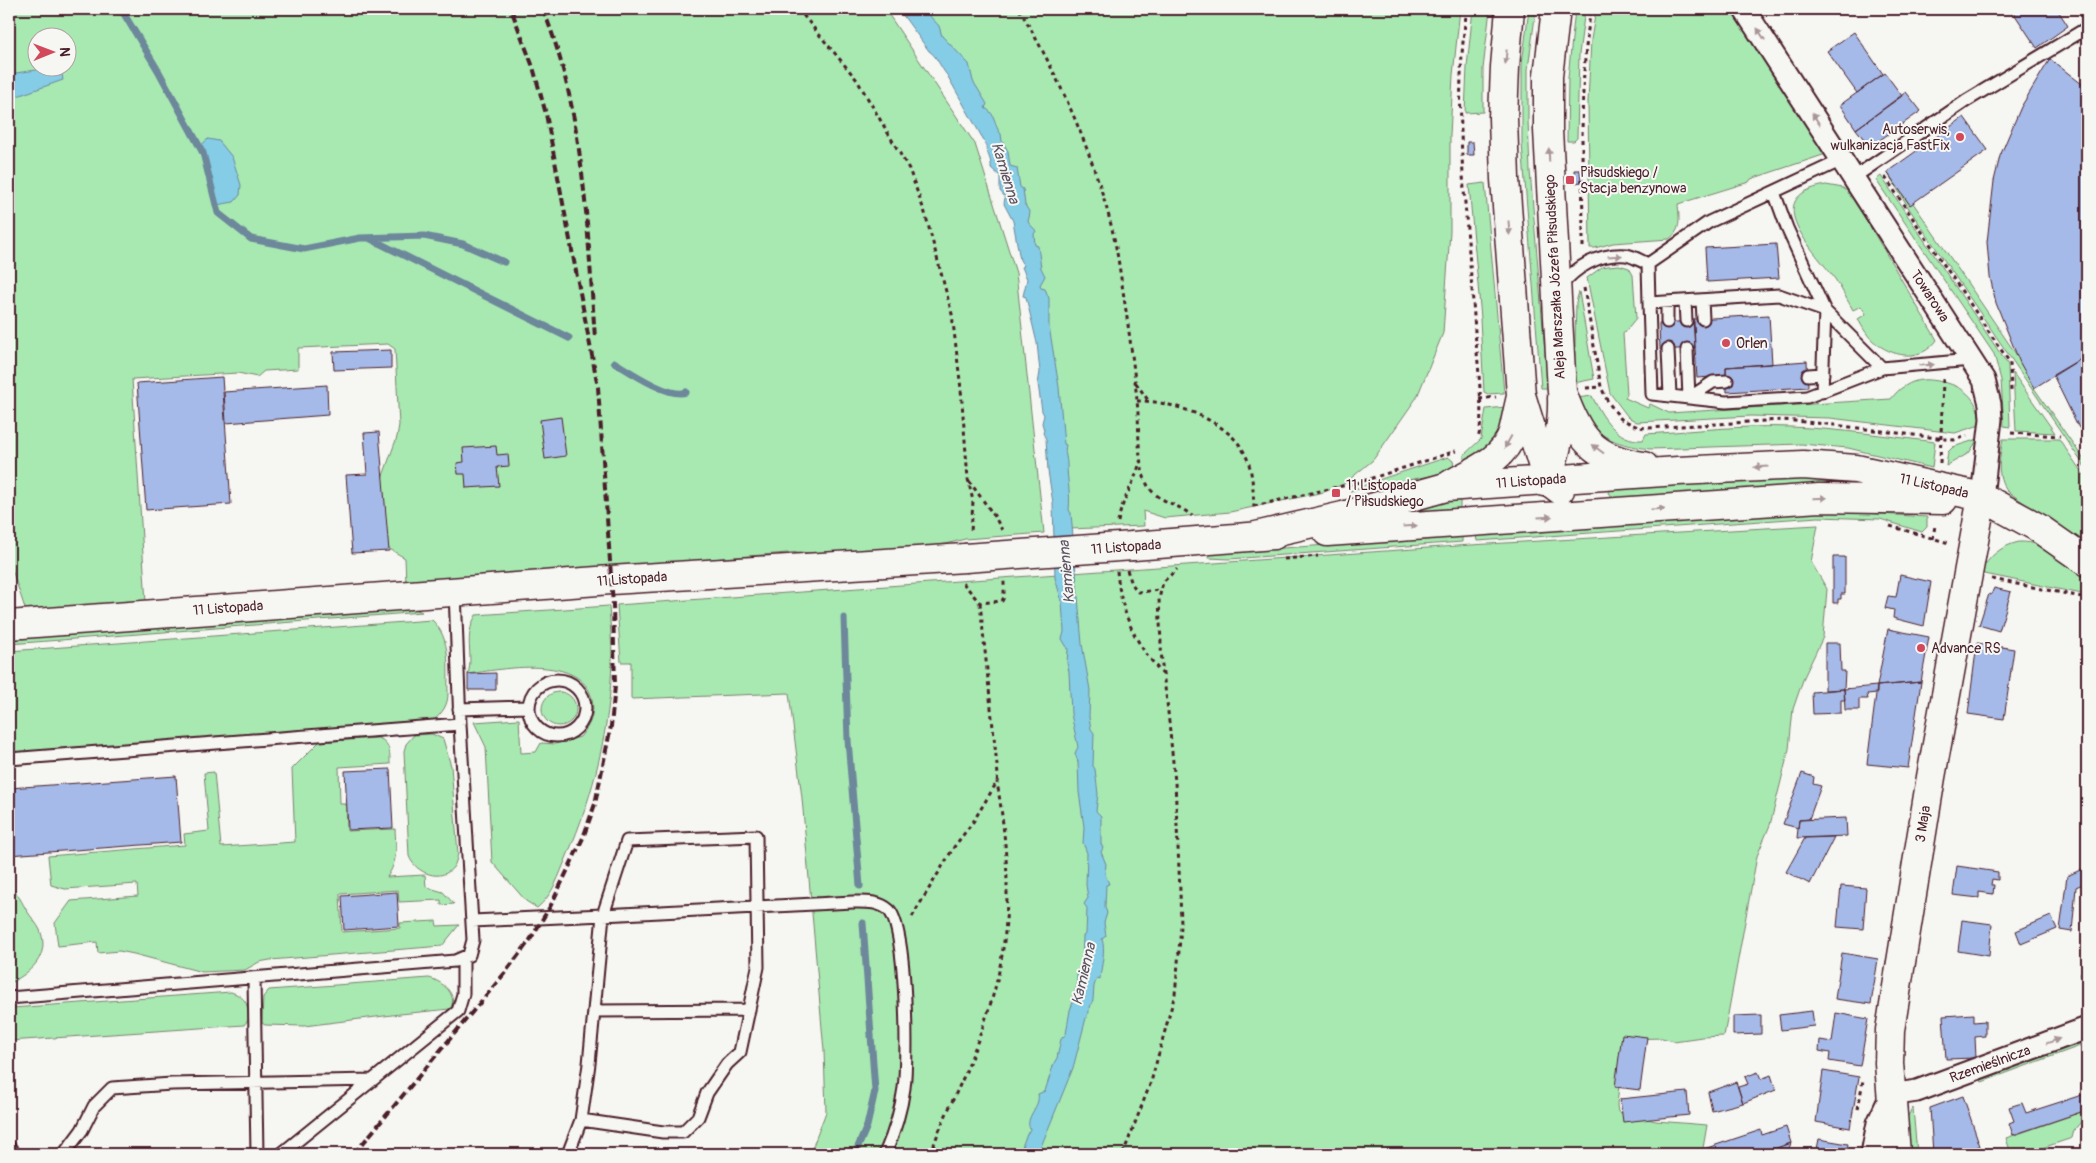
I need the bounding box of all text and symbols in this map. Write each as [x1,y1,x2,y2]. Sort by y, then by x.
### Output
one-way arrow [1756,27,1765,40]
north arrow [28,28,78,78]
text: N [56,47,73,57]
one-way arrow [1502,50,1510,66]
one-way arrow [1811,113,1821,126]
place label: Autoserwis, wulkanizacja FastFix [1830,121,1950,154]
marker: Autoserwis, wulkanizacja FastFix [1954,131,1966,143]
water label: Kamienna [987,140,1024,207]
one-way arrow [1544,147,1552,163]
place label: Piłsudskiego / Stacja benzynowa [1580,164,1686,197]
street label: Aleja Marszałka Józefa Piłsudskiego [1541,174,1569,380]
marker: Piłsudskiego / Stacja benzynowa [1564,174,1576,186]
one-way arrow [1505,220,1513,236]
one-way arrow [1607,251,1623,259]
street label: Towarowa [1907,267,1953,325]
place label: Orlen [1736,335,1768,352]
marker: Orlen [1720,337,1732,349]
one-way arrow [1919,360,1935,368]
one-way arrow [1503,435,1512,448]
one-way arrow [1591,444,1605,454]
one-way arrow [1752,463,1768,471]
street label: 11 Listopada [1495,470,1567,492]
street label: 11 Listopada [1898,470,1970,502]
place label: 11 Listopada / Piłsudskiego [1346,477,1424,510]
marker: 11 Listopada / Piłsudskiego [1330,487,1342,499]
one-way arrow [1812,494,1828,502]
one-way arrow [1650,505,1666,513]
one-way arrow [1537,513,1553,521]
one-way arrow [1402,522,1418,530]
street label: 11 Listopada [1090,536,1162,558]
water label: Kamienna [1055,539,1079,604]
street label: 11 Listopada [596,568,668,590]
street label: 11 Listopada [192,597,264,619]
place label: Advance RS [1931,640,2001,657]
marker: Advance RS [1915,642,1927,654]
street label: 3 Maja [1912,804,1934,844]
water label: Kamienna [1068,940,1101,1007]
one-way arrow [2046,1037,2061,1045]
street label: Rzemieślnicza [1947,1041,2033,1087]

